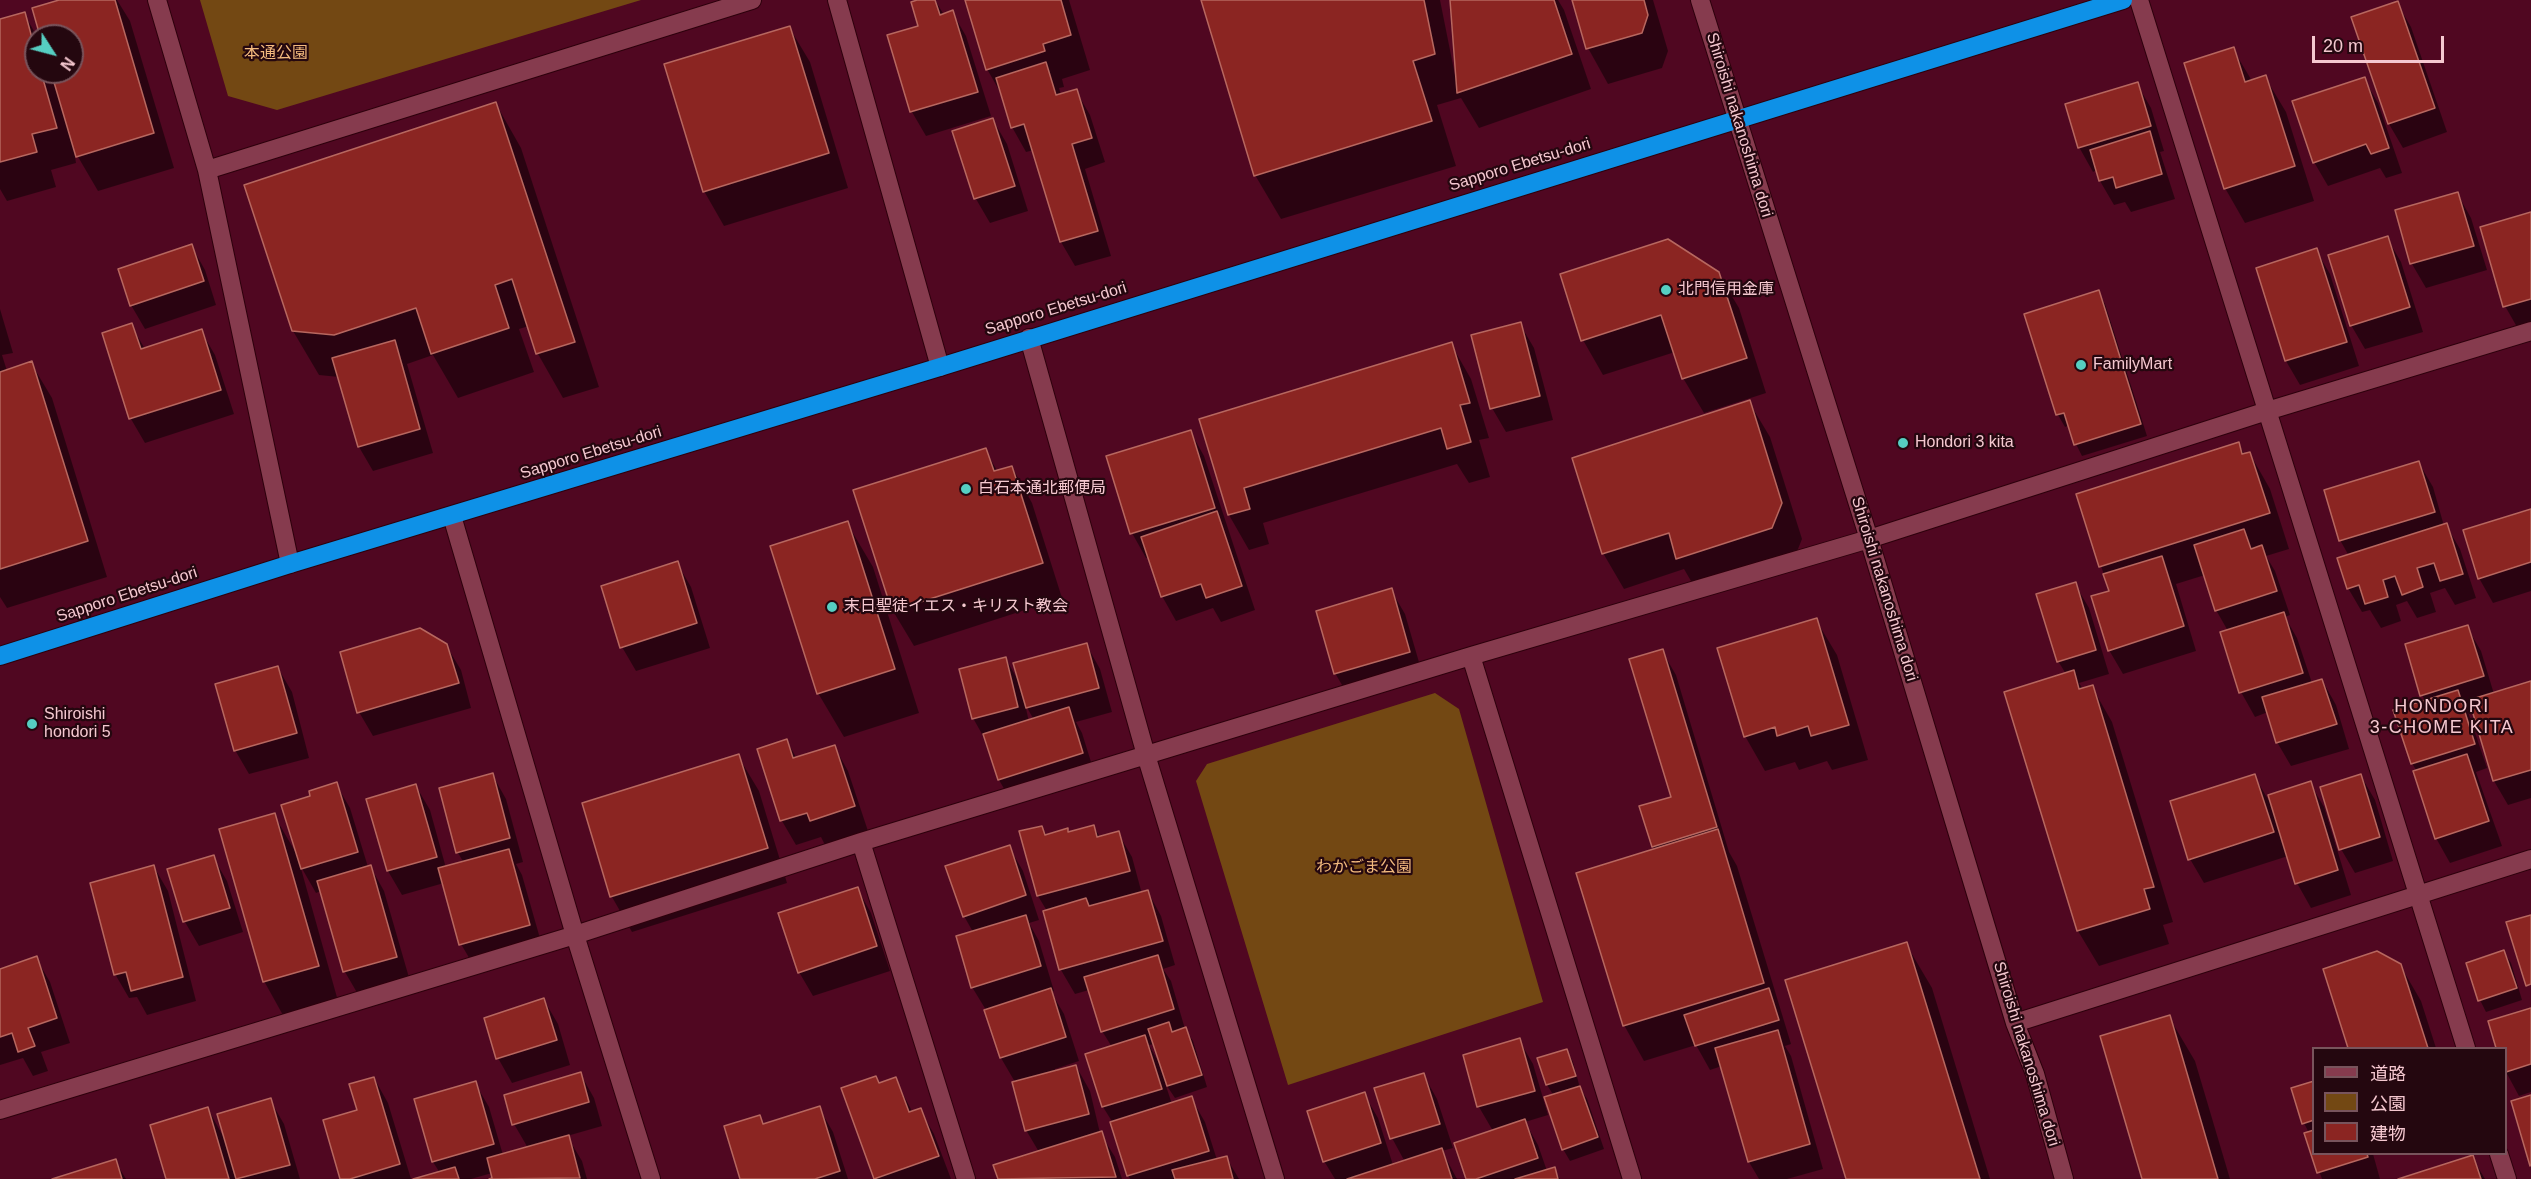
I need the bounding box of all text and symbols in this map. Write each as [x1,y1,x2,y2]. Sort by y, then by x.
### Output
north arrow [24,24,84,84]
scale bar [2315,24,2447,62]
street label: Shiroishi nakanoshima dori [1702,30,1776,220]
text: 20 m [2323,36,2363,56]
park label: 本通公園 [244,44,308,64]
text: N [57,54,78,73]
street label: Sapporo Ebetsu-dori [1447,134,1593,196]
street label: Sapporo Ebetsu-dori [983,278,1129,340]
place label: 北門信用金庫 [1678,280,1774,300]
marker: 北門信用金庫 [1659,283,1673,297]
place label: FamilyMart [2093,355,2172,375]
marker: FamilyMart [2074,358,2088,372]
street label: Sapporo Ebetsu-dori [518,422,664,484]
place label: Hondori 3 kita [1915,433,2014,453]
marker: Hondori 3 kita [1896,436,1910,450]
place label: 白石本通北郵便局 [978,479,1106,499]
marker: 白石本通北郵便局 [959,482,973,496]
street label: Shiroishi nakanoshima dori [1847,494,1921,684]
street label: Sapporo Ebetsu-dori [54,563,200,627]
place label: 末日聖徒イエス・キリスト教会 [844,597,1068,617]
marker: 末日聖徒イエス・キリスト教会 [825,600,839,614]
district label: HONDORI 3-CHOME KITA [2370,696,2514,738]
place label: Shiroishi hondori 5 [44,705,111,743]
marker: Shiroishi hondori 5 [25,717,39,731]
park label: わかごま公園 [1316,858,1412,878]
street label: Shiroishi nakanoshima dori [1989,959,2063,1149]
legend [2312,1047,2507,1155]
text: 道路 [2370,1064,2406,1084]
text: 公園 [2370,1094,2406,1114]
text: 建物 [2370,1124,2406,1144]

